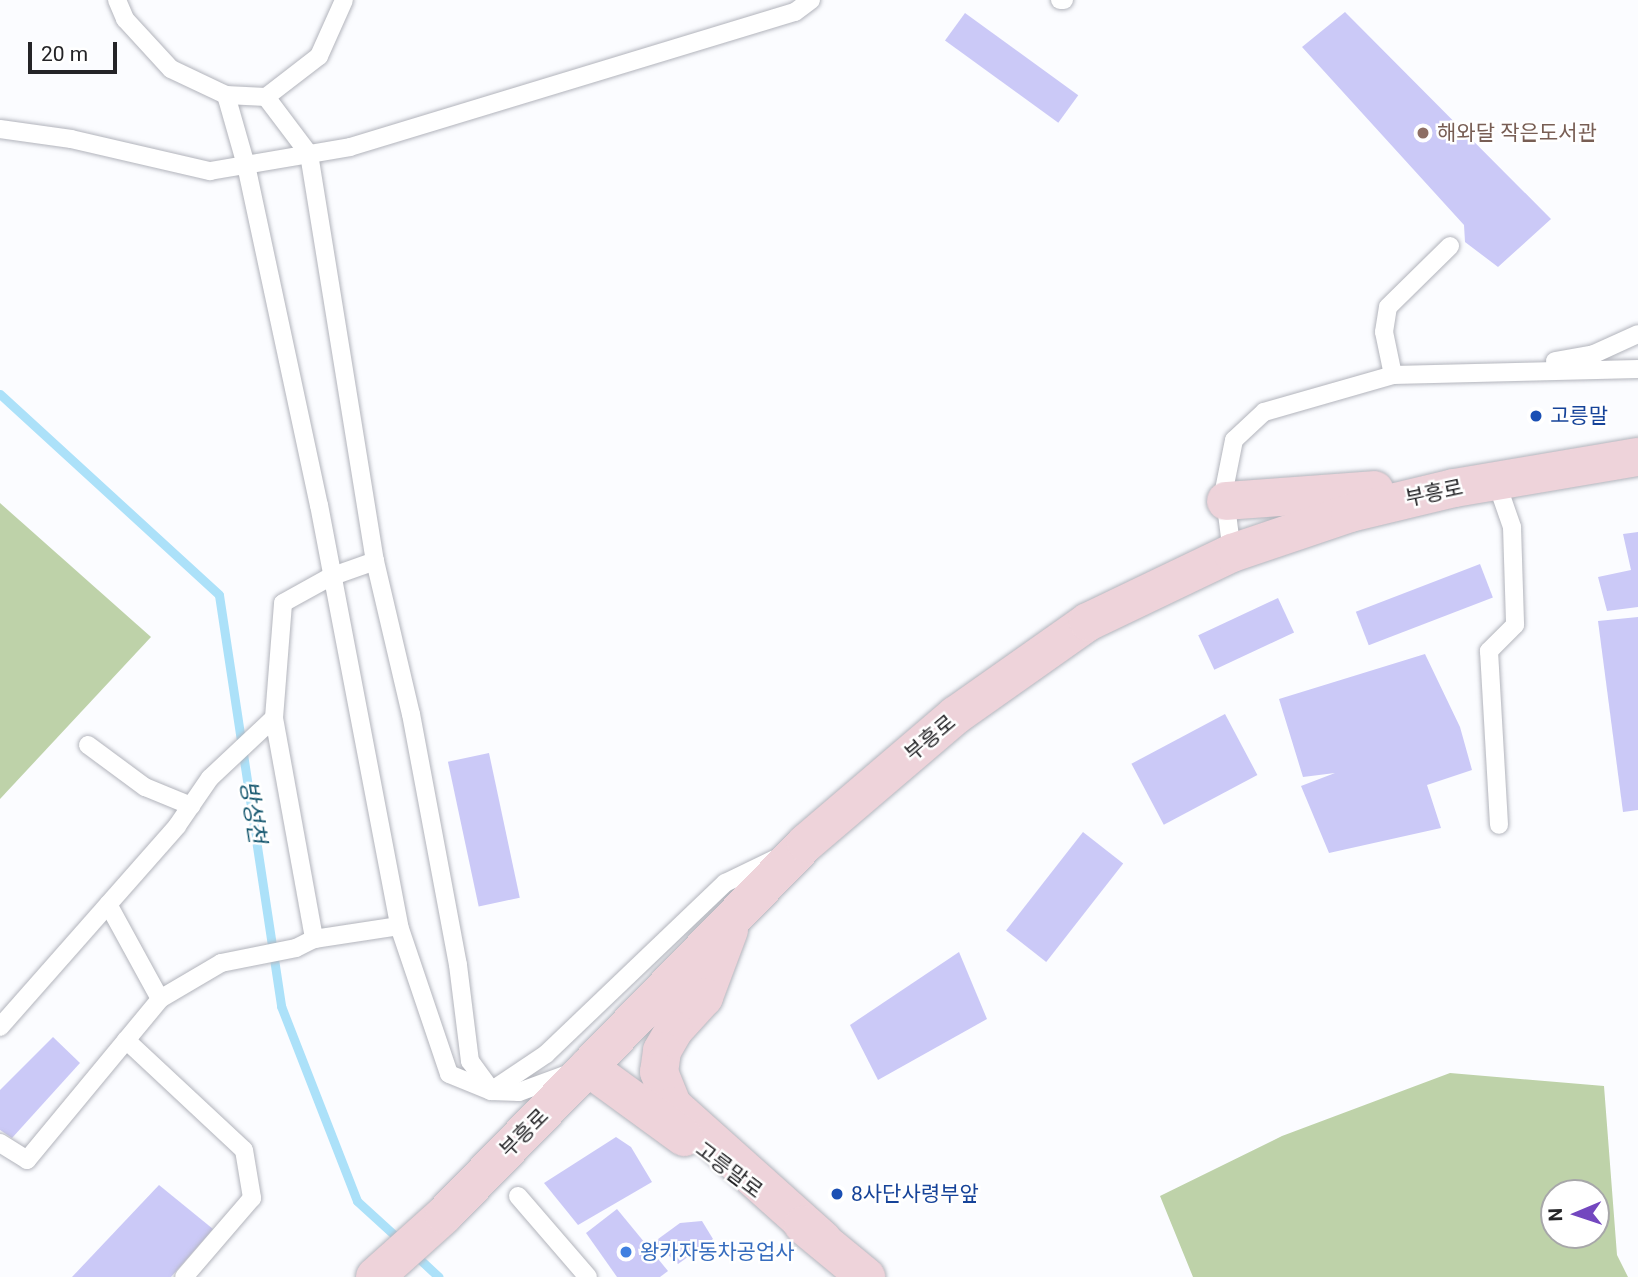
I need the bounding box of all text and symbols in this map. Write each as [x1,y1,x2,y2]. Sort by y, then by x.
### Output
scale bar [32,28,121,72]
text: 20 m [41,42,88,66]
place label: 해와달 작은도서관 [1437,120,1597,146]
marker: 해와달 작은도서관 [1415,125,1431,141]
place label: 고릉말 [1550,403,1608,429]
marker: 고릉말 [1528,408,1544,424]
street label: 부흥로 [1403,475,1465,511]
street label: 부흥로 [900,710,960,766]
water label: 방성천 [233,778,271,846]
street label: 부흥로 [495,1104,553,1162]
street label: 고릉말로 [691,1137,767,1203]
north arrow [1540,1179,1610,1249]
place label: 8사단사령부앞 [851,1181,979,1207]
marker: 8사단사령부앞 [829,1186,845,1202]
text: N [1544,1208,1567,1222]
place label: 왕카자동차공업사 [640,1239,795,1265]
marker: 왕카자동차공업사 [618,1244,634,1260]

